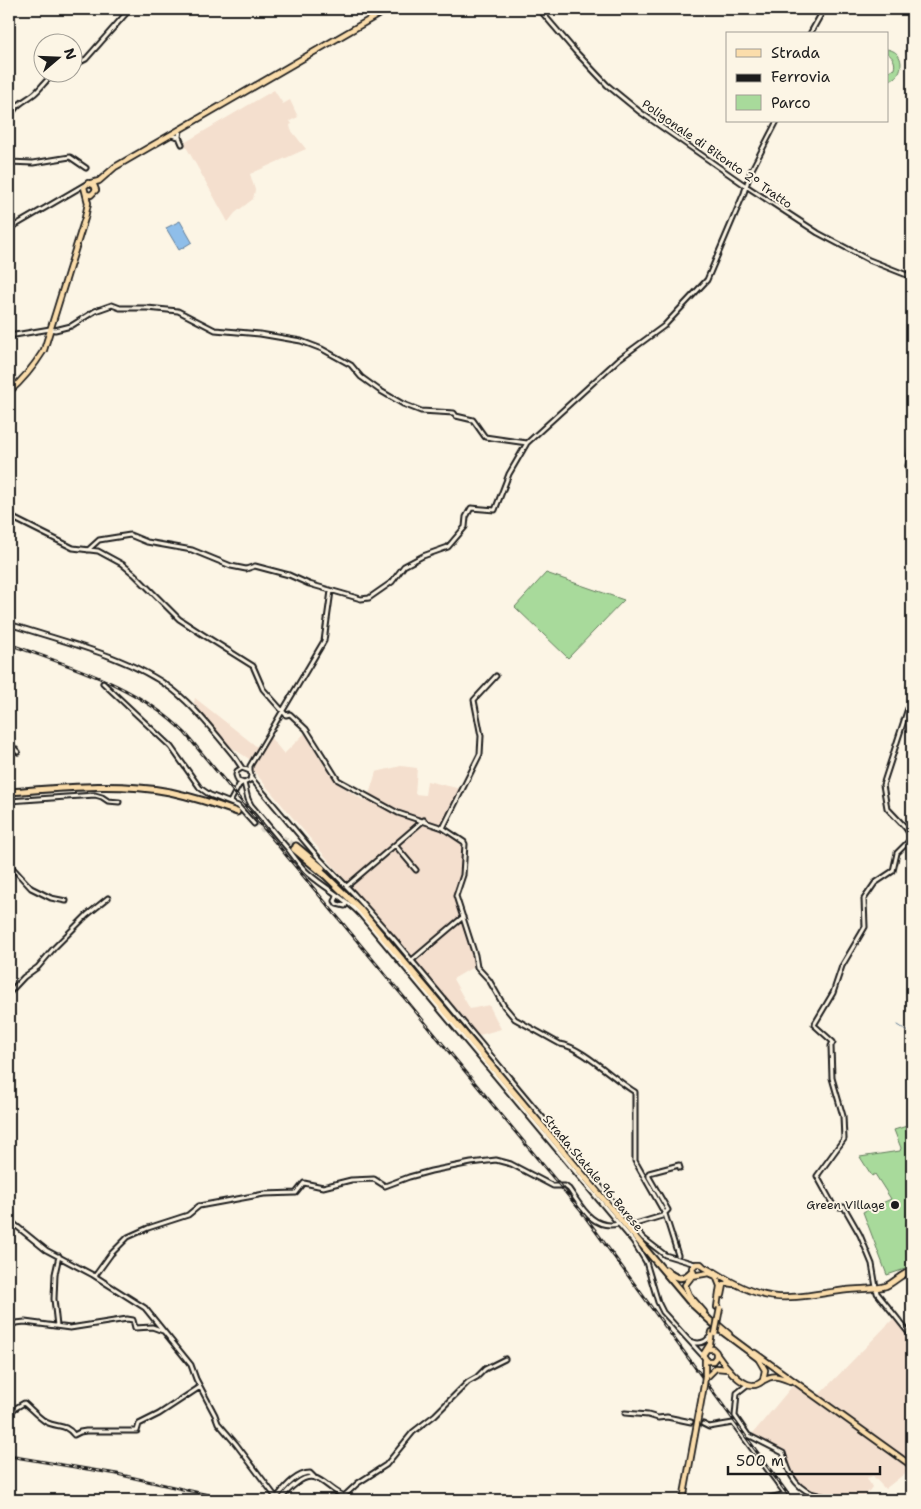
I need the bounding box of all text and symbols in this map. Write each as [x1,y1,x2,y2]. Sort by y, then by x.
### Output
north arrow [32,32,82,82]
legend [726,32,888,122]
text: Strada [771,43,820,63]
text: N [60,46,81,62]
text: Ferrovia [771,67,831,87]
text: Parco [771,93,811,113]
street label: Poligonale di Bitonto 2° Tratto [639,96,795,212]
street label: Strada Statale 96 Barese [539,1111,647,1235]
place label: Green Village [806,1197,885,1213]
marker: Green Village [889,1199,901,1211]
scale bar [728,1444,881,1476]
text: 500 m [736,1451,784,1471]

